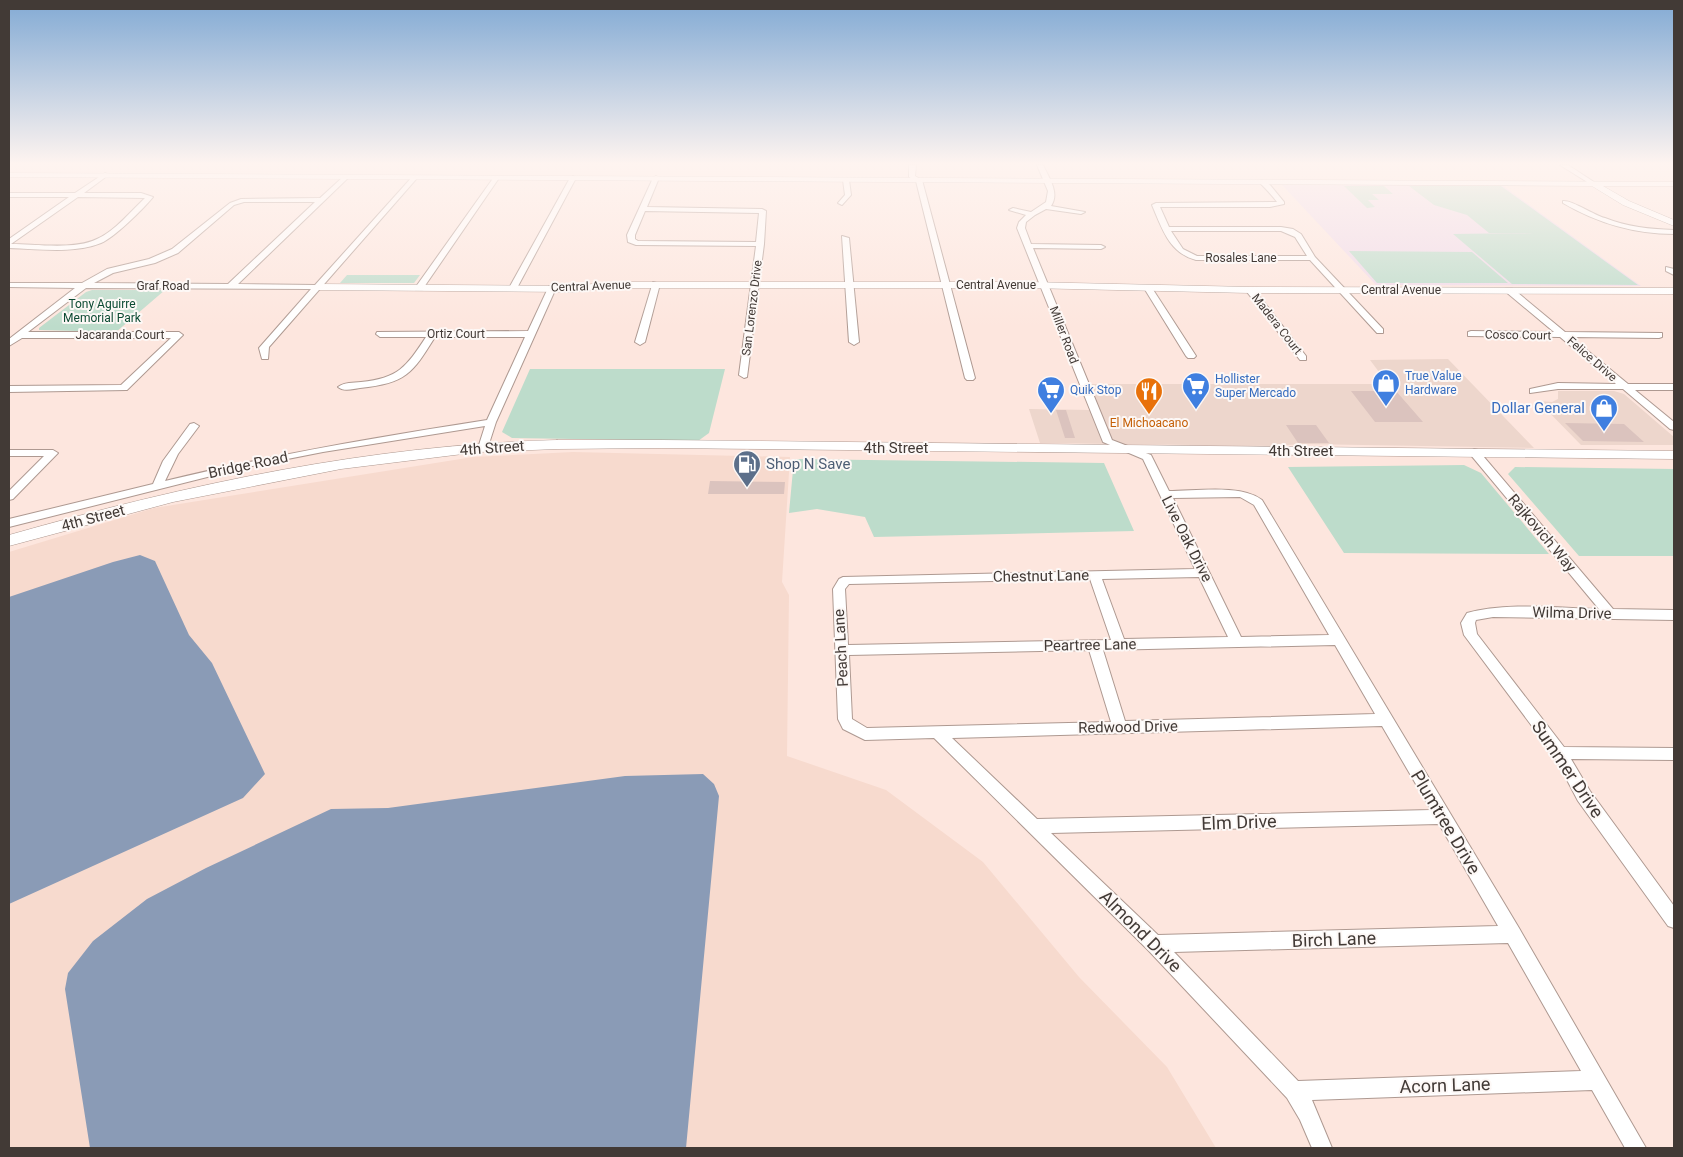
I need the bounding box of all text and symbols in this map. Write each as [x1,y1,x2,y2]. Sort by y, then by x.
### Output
street label: Rosales Lane [1205,251,1277,265]
street label: San Lorenzo Drive [739,259,765,357]
street label: Central Avenue [551,278,631,294]
street label: Central Avenue [956,278,1036,292]
street label: Graf Road [136,279,190,293]
street label: Central Avenue [1361,283,1441,297]
street label: Madera Court [1249,291,1305,357]
park label: Tony Aguirre Memorial Park [63,297,142,325]
street label: Miller Road [1047,304,1081,366]
street label: Ortiz Court [427,327,485,341]
street label: Cosco Court [1485,327,1551,343]
street label: Jacaranda Court [76,328,164,342]
street label: Felice Drive [1564,334,1620,384]
shop icon: True Value Hardware [1371,368,1401,407]
place label: True Value Hardware [1405,369,1462,397]
supermarket icon: Hollister Super Mercado [1181,371,1211,410]
place label: Hollister Super Mercado [1215,372,1296,400]
supermarket icon: Quik Stop [1036,375,1066,414]
restaurant icon: El Michoacano [1134,376,1164,415]
place label: Quik Stop [1070,383,1122,397]
shop icon: Dollar General [1589,393,1619,432]
place label: Dollar General [1491,399,1585,417]
place label: El Michoacano [1110,416,1188,430]
street label: 4th Street [459,437,525,459]
street label: 4th Street [864,439,929,457]
street label: 4th Street [1269,442,1334,460]
street label: Bridge Road [206,448,290,482]
fuel station icon: Shop N Save [732,449,762,488]
place label: Shop N Save [766,455,850,473]
street label: Rajkovich Way [1504,490,1580,576]
street label: Live Oak Drive [1158,493,1216,585]
street label: 4th Street [59,501,127,535]
street label: Chestnut Lane [993,566,1089,586]
street label: Wilma Drive [1532,603,1612,623]
street label: Peach Lane [830,609,852,687]
street label: Peartree Lane [1043,635,1137,655]
street label: Summer Drive [1528,716,1608,822]
street label: Redwood Drive [1078,717,1178,737]
street label: Plumtree Drive [1407,766,1485,878]
street label: Elm Drive [1201,810,1277,834]
street label: Almond Drive [1096,886,1186,976]
street label: Birch Lane [1292,927,1376,951]
street label: Acorn Lane [1399,1073,1491,1097]

